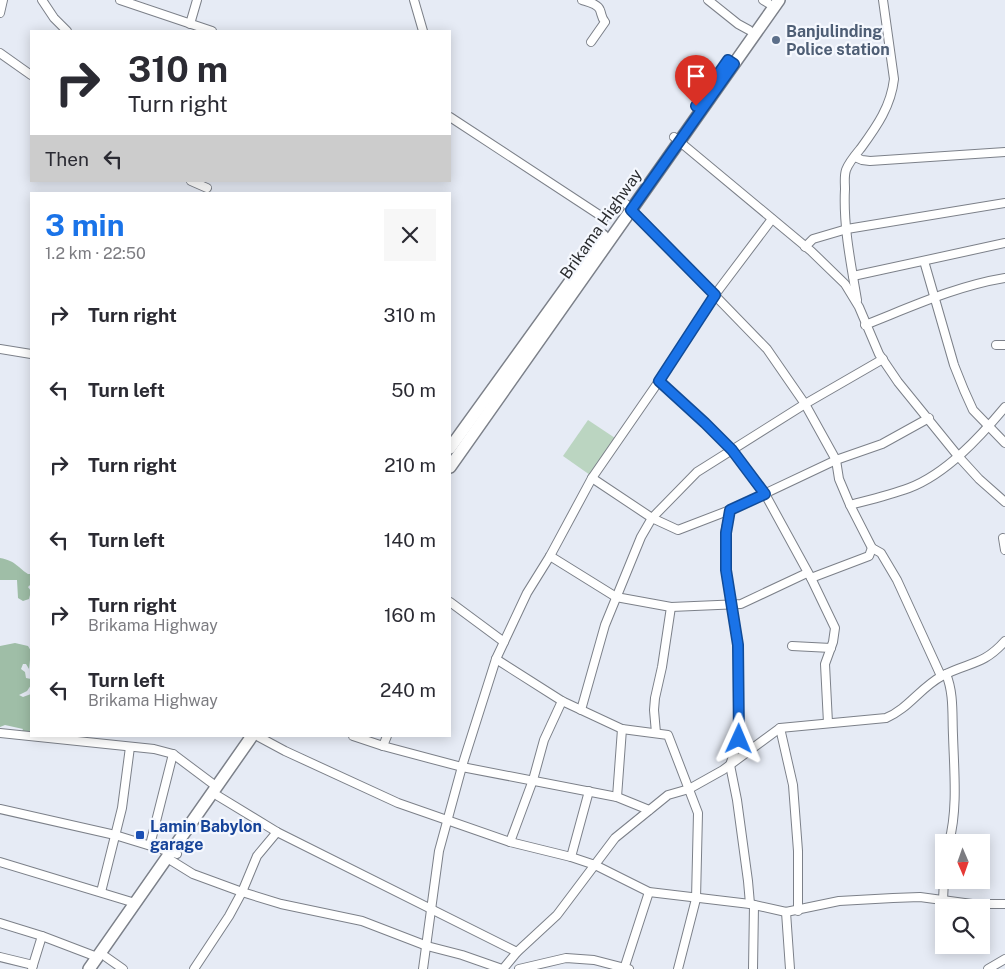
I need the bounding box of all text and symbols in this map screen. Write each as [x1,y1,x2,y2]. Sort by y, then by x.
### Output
place label: Banjulinding Police station [786,22,890,59]
marker: Banjulinding Police station [770,34,782,46]
text: 310 m [128,49,228,90]
icon: right [45,50,110,115]
pin [675,55,717,106]
icon: arrive [682,62,710,90]
text: Turn right [128,91,228,117]
icon: left [99,145,127,173]
text: Then [45,148,89,170]
street label: Brikama Highway [556,165,646,283]
text: 3 min [45,207,124,243]
button: close [384,209,436,261]
text: 1.2 km · 22:50 [45,244,146,263]
icon: right [45,301,73,329]
text: Turn right [88,304,177,326]
text: 310 m [384,304,436,326]
icon: left [45,376,73,404]
text: Turn left [88,379,165,401]
text: 50 m [391,379,436,401]
icon: right [45,451,73,479]
text: Turn right [88,454,177,476]
text: 210 m [384,454,436,476]
icon: left [45,526,73,554]
text: Turn left [88,529,165,551]
text: 140 m [384,529,436,551]
text: Turn right [88,594,177,616]
icon: right [45,601,73,629]
text: 160 m [384,604,436,626]
text: Brikama Highway [88,616,218,635]
text: Turn left [88,669,165,691]
icon: left [45,676,73,704]
text: 240 m [380,679,436,701]
text: Brikama Highway [88,691,218,710]
position arrow [712,712,764,764]
place label: Lamin Babylon garage [150,817,262,854]
marker: Lamin Babylon garage [134,829,146,841]
north arrow [935,834,990,889]
map controls [935,834,990,954]
button: search [935,899,990,954]

